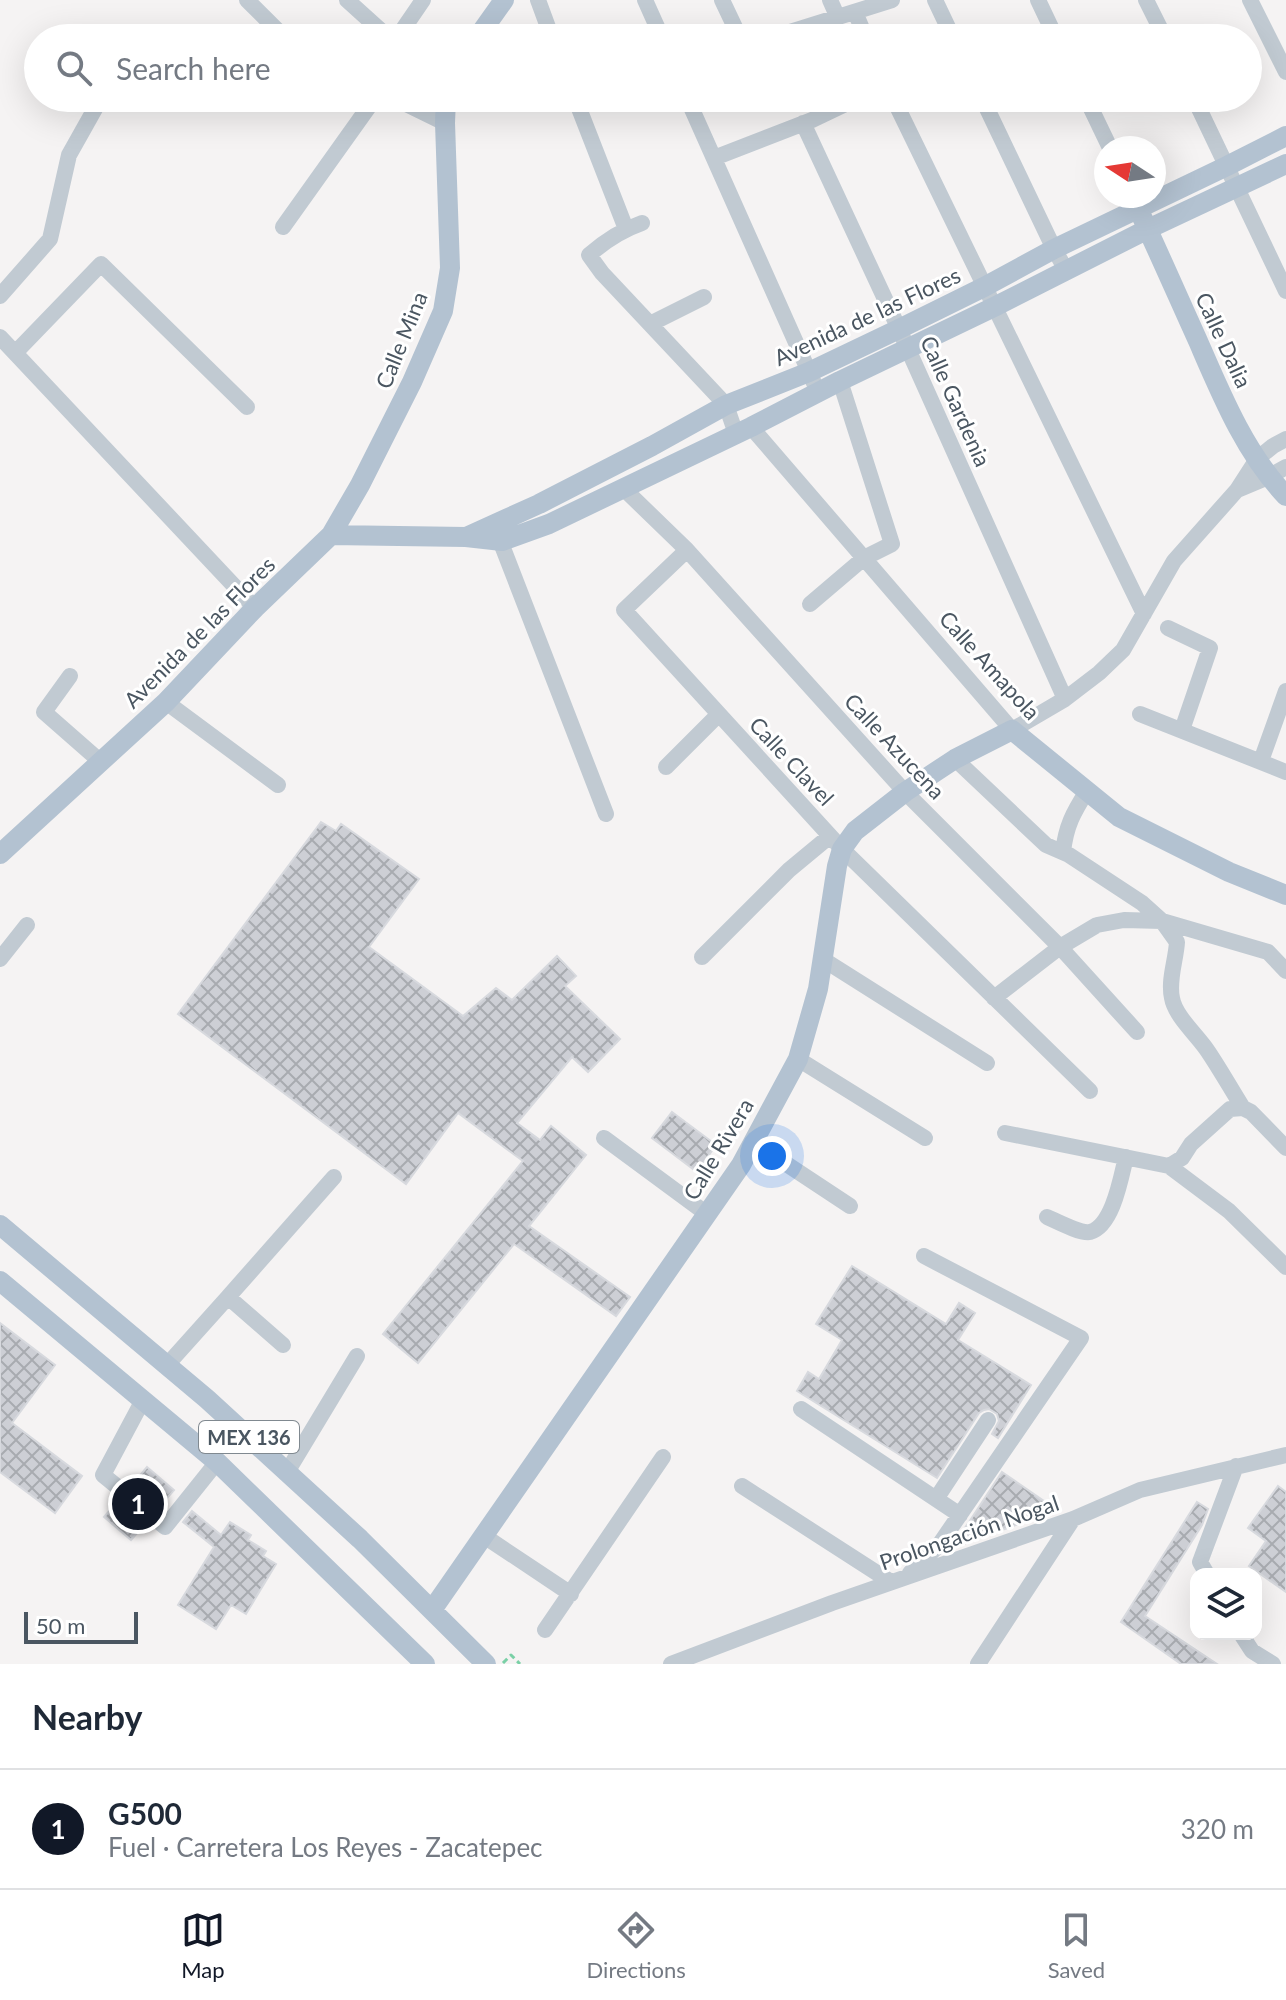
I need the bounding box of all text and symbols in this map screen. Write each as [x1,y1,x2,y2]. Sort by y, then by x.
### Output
search box [24,24,1262,112]
icon: search [52,46,96,90]
text: Search here [116,50,271,86]
north arrow [1094,136,1166,208]
street label: Avenida de las Flores [769,261,965,371]
street label: Calle Mina [369,288,433,392]
street label: Calle Dalia [1190,288,1258,392]
street label: Calle Gardenia [915,331,997,471]
street label: Avenida de las Flores [118,551,280,713]
street label: Calle Amapola [934,605,1046,725]
street label: Calle Azucena [839,688,951,804]
street label: Calle Clavel [744,711,840,811]
street label: Calle Rivera [677,1093,759,1205]
your location [752,1136,792,1176]
road number: MEX 136 [199,1421,299,1453]
pin: 1 [112,1474,164,1534]
street label: Prolongación Nogal [876,1489,1062,1575]
map controls [1190,1568,1262,1640]
button: layers [1190,1568,1262,1640]
scale bar [24,1608,138,1644]
text: 50 m [36,1612,85,1639]
text: Nearby [32,1696,143,1737]
text: G500 [108,1795,182,1831]
text: 1 [50,1813,66,1845]
text: 320 m [1181,1813,1254,1845]
text: Fuel · Carretera Los Reyes - Zacatepec [108,1831,543,1863]
tab: Map [181,1908,225,1983]
tab: Directions [587,1908,686,1983]
tab: Saved [1048,1908,1105,1983]

